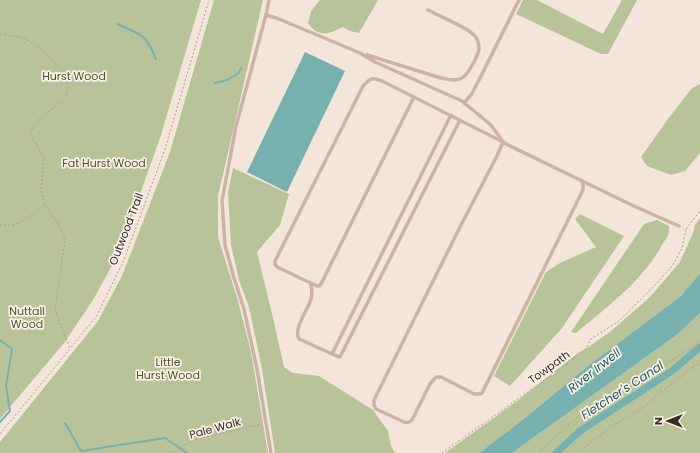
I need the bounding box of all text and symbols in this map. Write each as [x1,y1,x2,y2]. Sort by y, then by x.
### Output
park label: Hurst Wood [42,68,106,84]
park label: Fat Hurst Wood [62,155,146,171]
street label: Outwood Trail [105,191,147,267]
park label: Nuttall Wood [9,303,45,332]
water label: River Irwell [564,344,624,396]
street label: Towpath [525,346,573,388]
park label: Little Hurst Wood [136,354,200,383]
water label: Fletcher's Canal [577,357,667,423]
north arrow [648,401,688,441]
street label: Pale Walk [187,413,243,443]
text: N [650,417,666,425]

